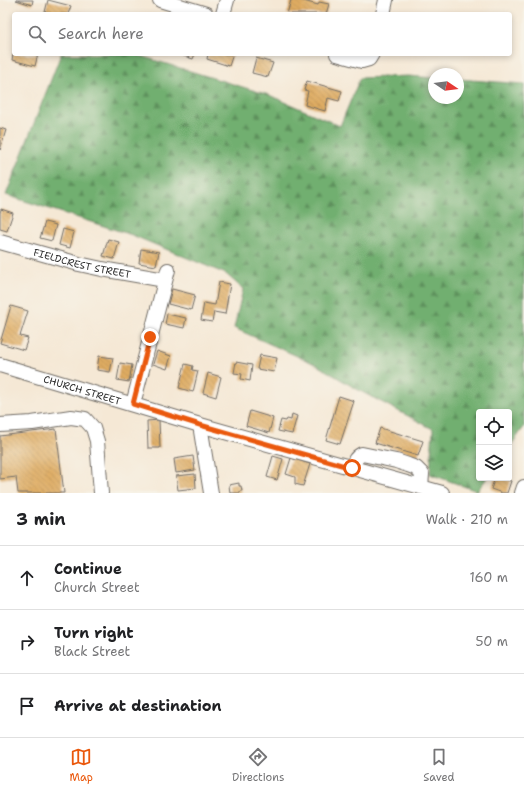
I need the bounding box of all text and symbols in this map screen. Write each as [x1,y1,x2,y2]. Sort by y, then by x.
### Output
search box [12,12,512,56]
icon: search [26,23,48,45]
text: Search here [58,24,144,44]
north arrow [428,68,464,104]
street label: FIELDCREST STREET [32,245,132,280]
route end [141,328,159,346]
street label: CHURCH STREET [42,372,123,407]
map controls [476,409,512,481]
button: locate [476,409,512,445]
button: layers [476,445,512,481]
route start [343,459,361,477]
text: 3 min [16,508,66,530]
text: Walk · 210 m [426,511,508,528]
text: Continue [54,559,122,579]
icon: ahead [16,567,38,589]
text: 160 m [470,569,508,586]
text: Church Street [54,579,140,596]
text: Turn right [54,623,134,643]
icon: right [16,631,38,653]
text: 50 m [475,633,508,650]
text: Black Street [54,643,130,660]
icon: arrive [16,695,38,717]
text: Arrive at destination [54,696,222,716]
tab: Map [69,746,93,785]
tab: Directions [232,746,284,785]
tab: Saved [423,746,455,785]

